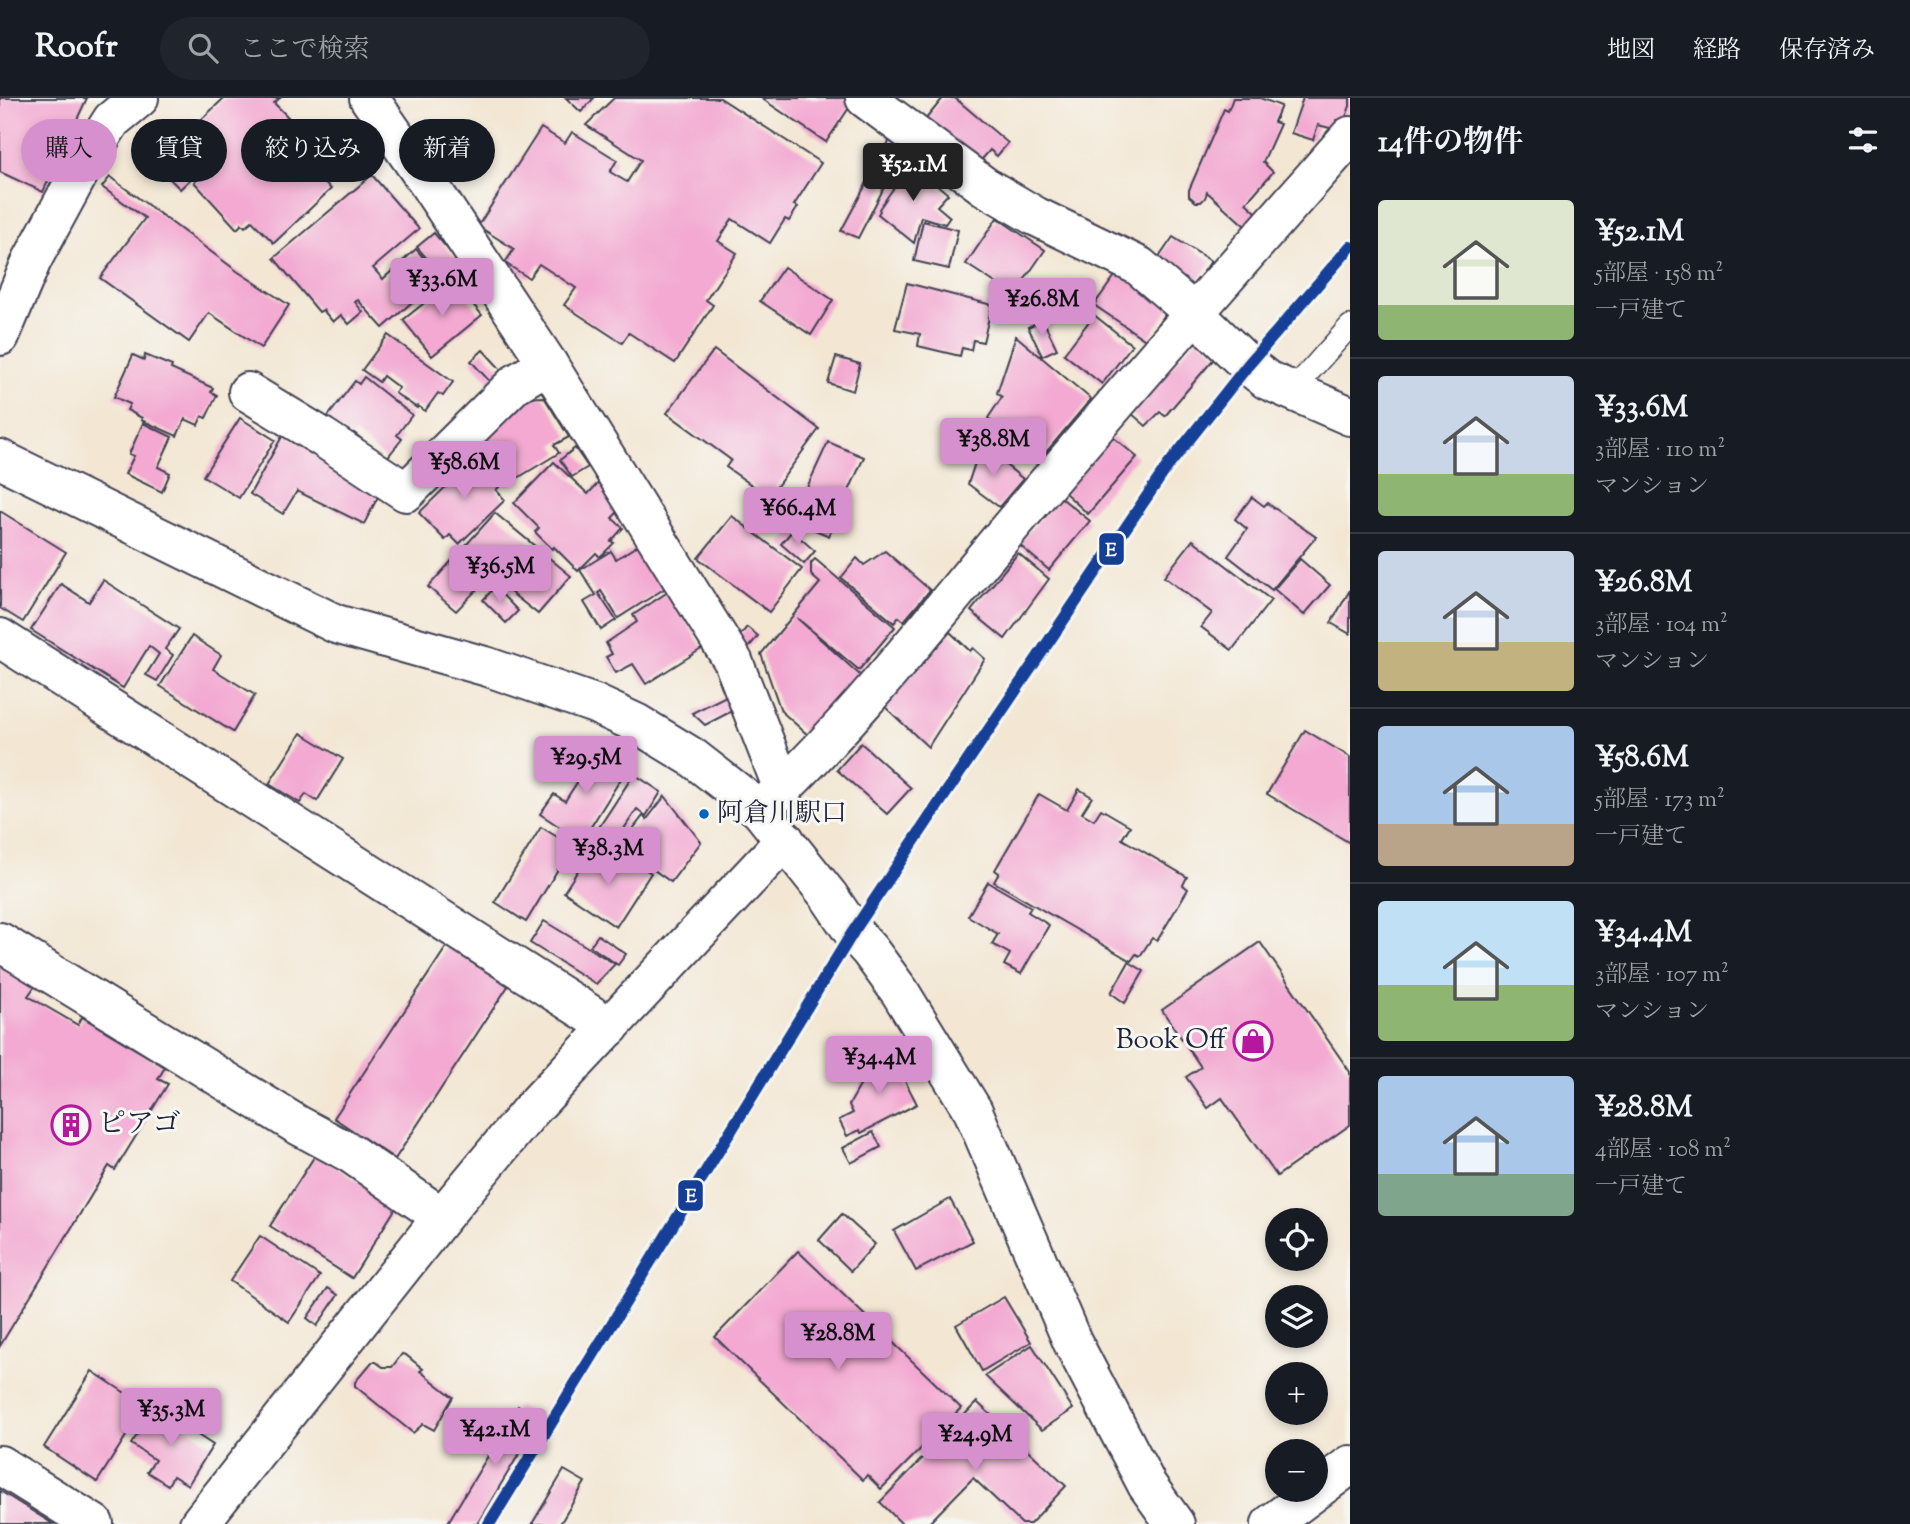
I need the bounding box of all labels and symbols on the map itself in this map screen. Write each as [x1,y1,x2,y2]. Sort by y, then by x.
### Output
pin: ¥52.1M [856,144,970,203]
pin: ¥33.6M [385,258,499,318]
pin: ¥26.8M [985,278,1099,338]
pin: ¥38.8M [936,418,1050,478]
pin: ¥58.6M [407,442,521,501]
pin: ¥66.4M [741,488,855,547]
line badge: E [1098,532,1125,566]
text: E [1105,538,1117,565]
pin: ¥36.5M [443,546,557,605]
pin: ¥29.5M [529,736,643,796]
place label: 阿倉川駅口 [717,796,847,833]
marker: 阿倉川駅口 [697,807,711,821]
pin: ¥38.3M [551,828,665,887]
shop icon: Book Off [1232,1020,1274,1062]
place label: Book Off [1116,1021,1228,1061]
pin: ¥34.4M [822,1037,936,1096]
building icon: ピアゴ [50,1104,92,1146]
place label: ピアゴ [98,1105,181,1145]
line badge: E [677,1179,704,1212]
text: E [685,1184,697,1211]
pin: ¥28.8M [781,1312,895,1372]
pin: ¥35.3M [114,1388,228,1448]
pin: ¥42.1M [438,1408,552,1468]
pin: ¥24.9M [918,1414,1032,1473]

